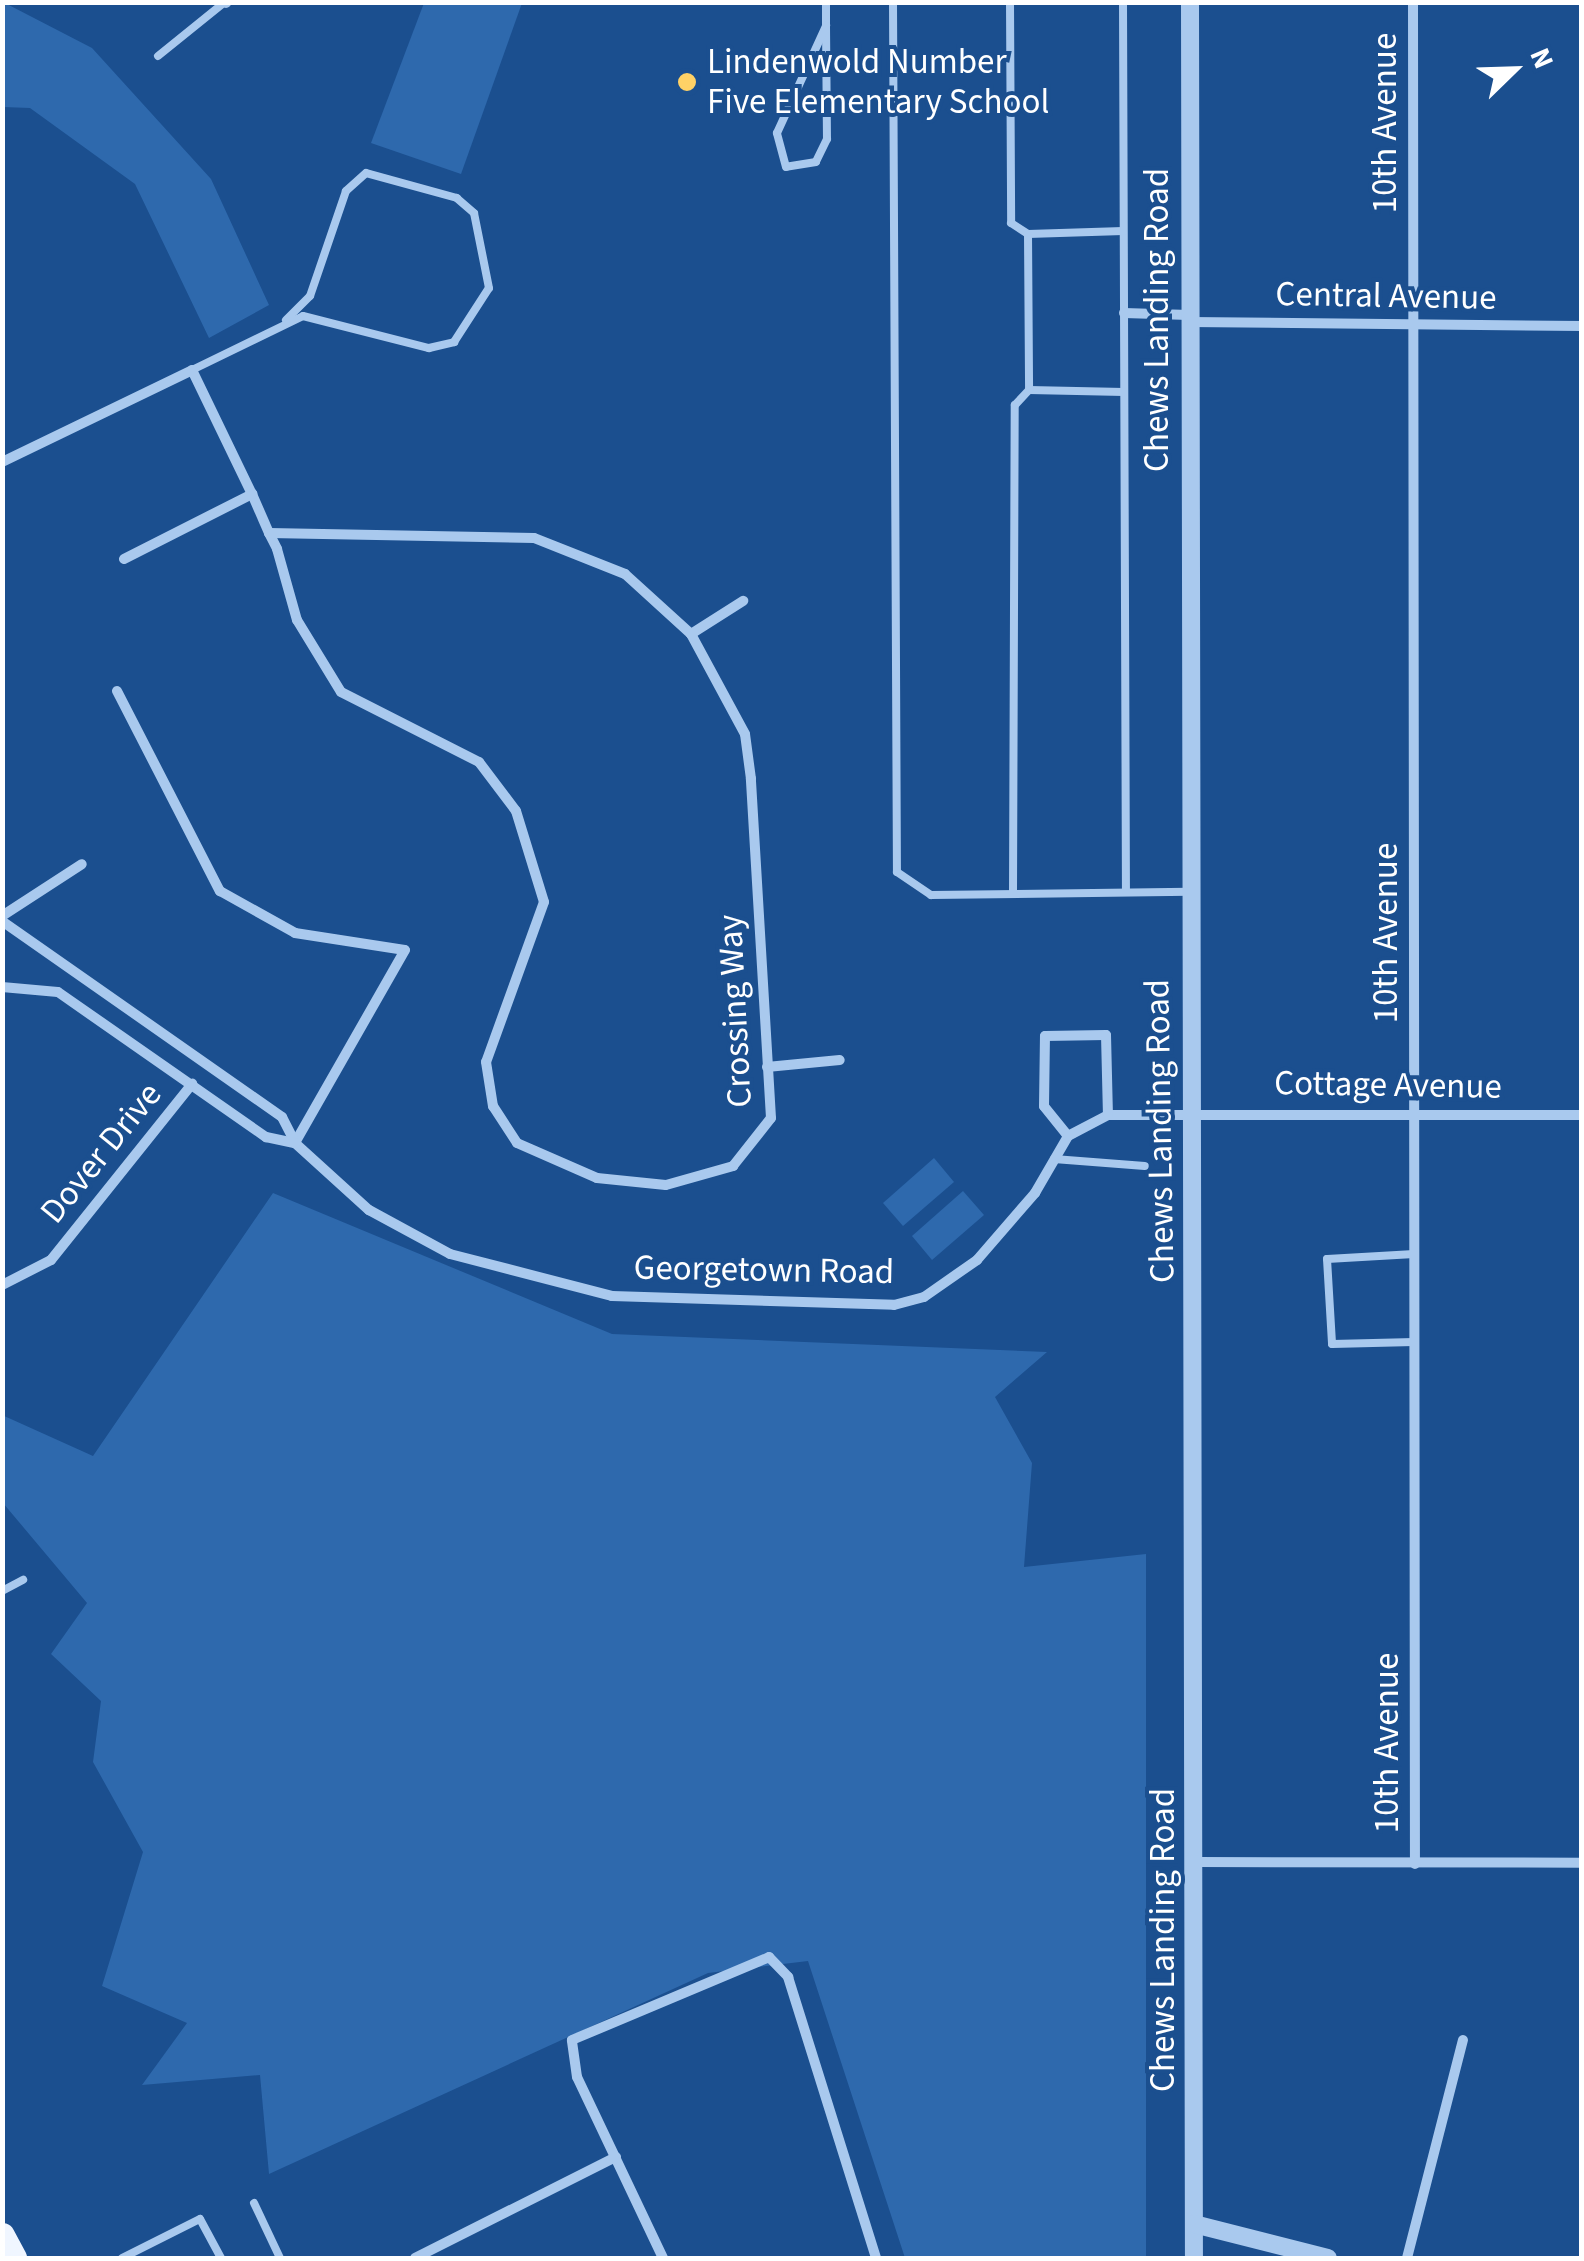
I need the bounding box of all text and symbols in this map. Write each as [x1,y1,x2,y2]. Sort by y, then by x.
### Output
north arrow [1464,20,1564,120]
street label: 10th Avenue [1364,33,1406,213]
place label: Lindenwold Number Five Elementary School [707,41,1049,123]
text: N [1520,42,1564,75]
marker: Lindenwold Number Five Elementary School [676,71,698,93]
street label: Chews Landing Road [1136,168,1178,472]
street label: Central Avenue [1275,273,1497,319]
street label: 10th Avenue [1365,843,1407,1023]
street label: Crossing Way [709,913,761,1109]
street label: Chews Landing Road [1136,979,1184,1283]
street label: Cottage Avenue [1274,1062,1502,1108]
street label: Dover Drive [32,1074,170,1232]
street label: Georgetown Road [633,1247,895,1293]
street label: 10th Avenue [1366,1653,1408,1833]
street label: Chews Landing Road [1142,1788,1184,2092]

